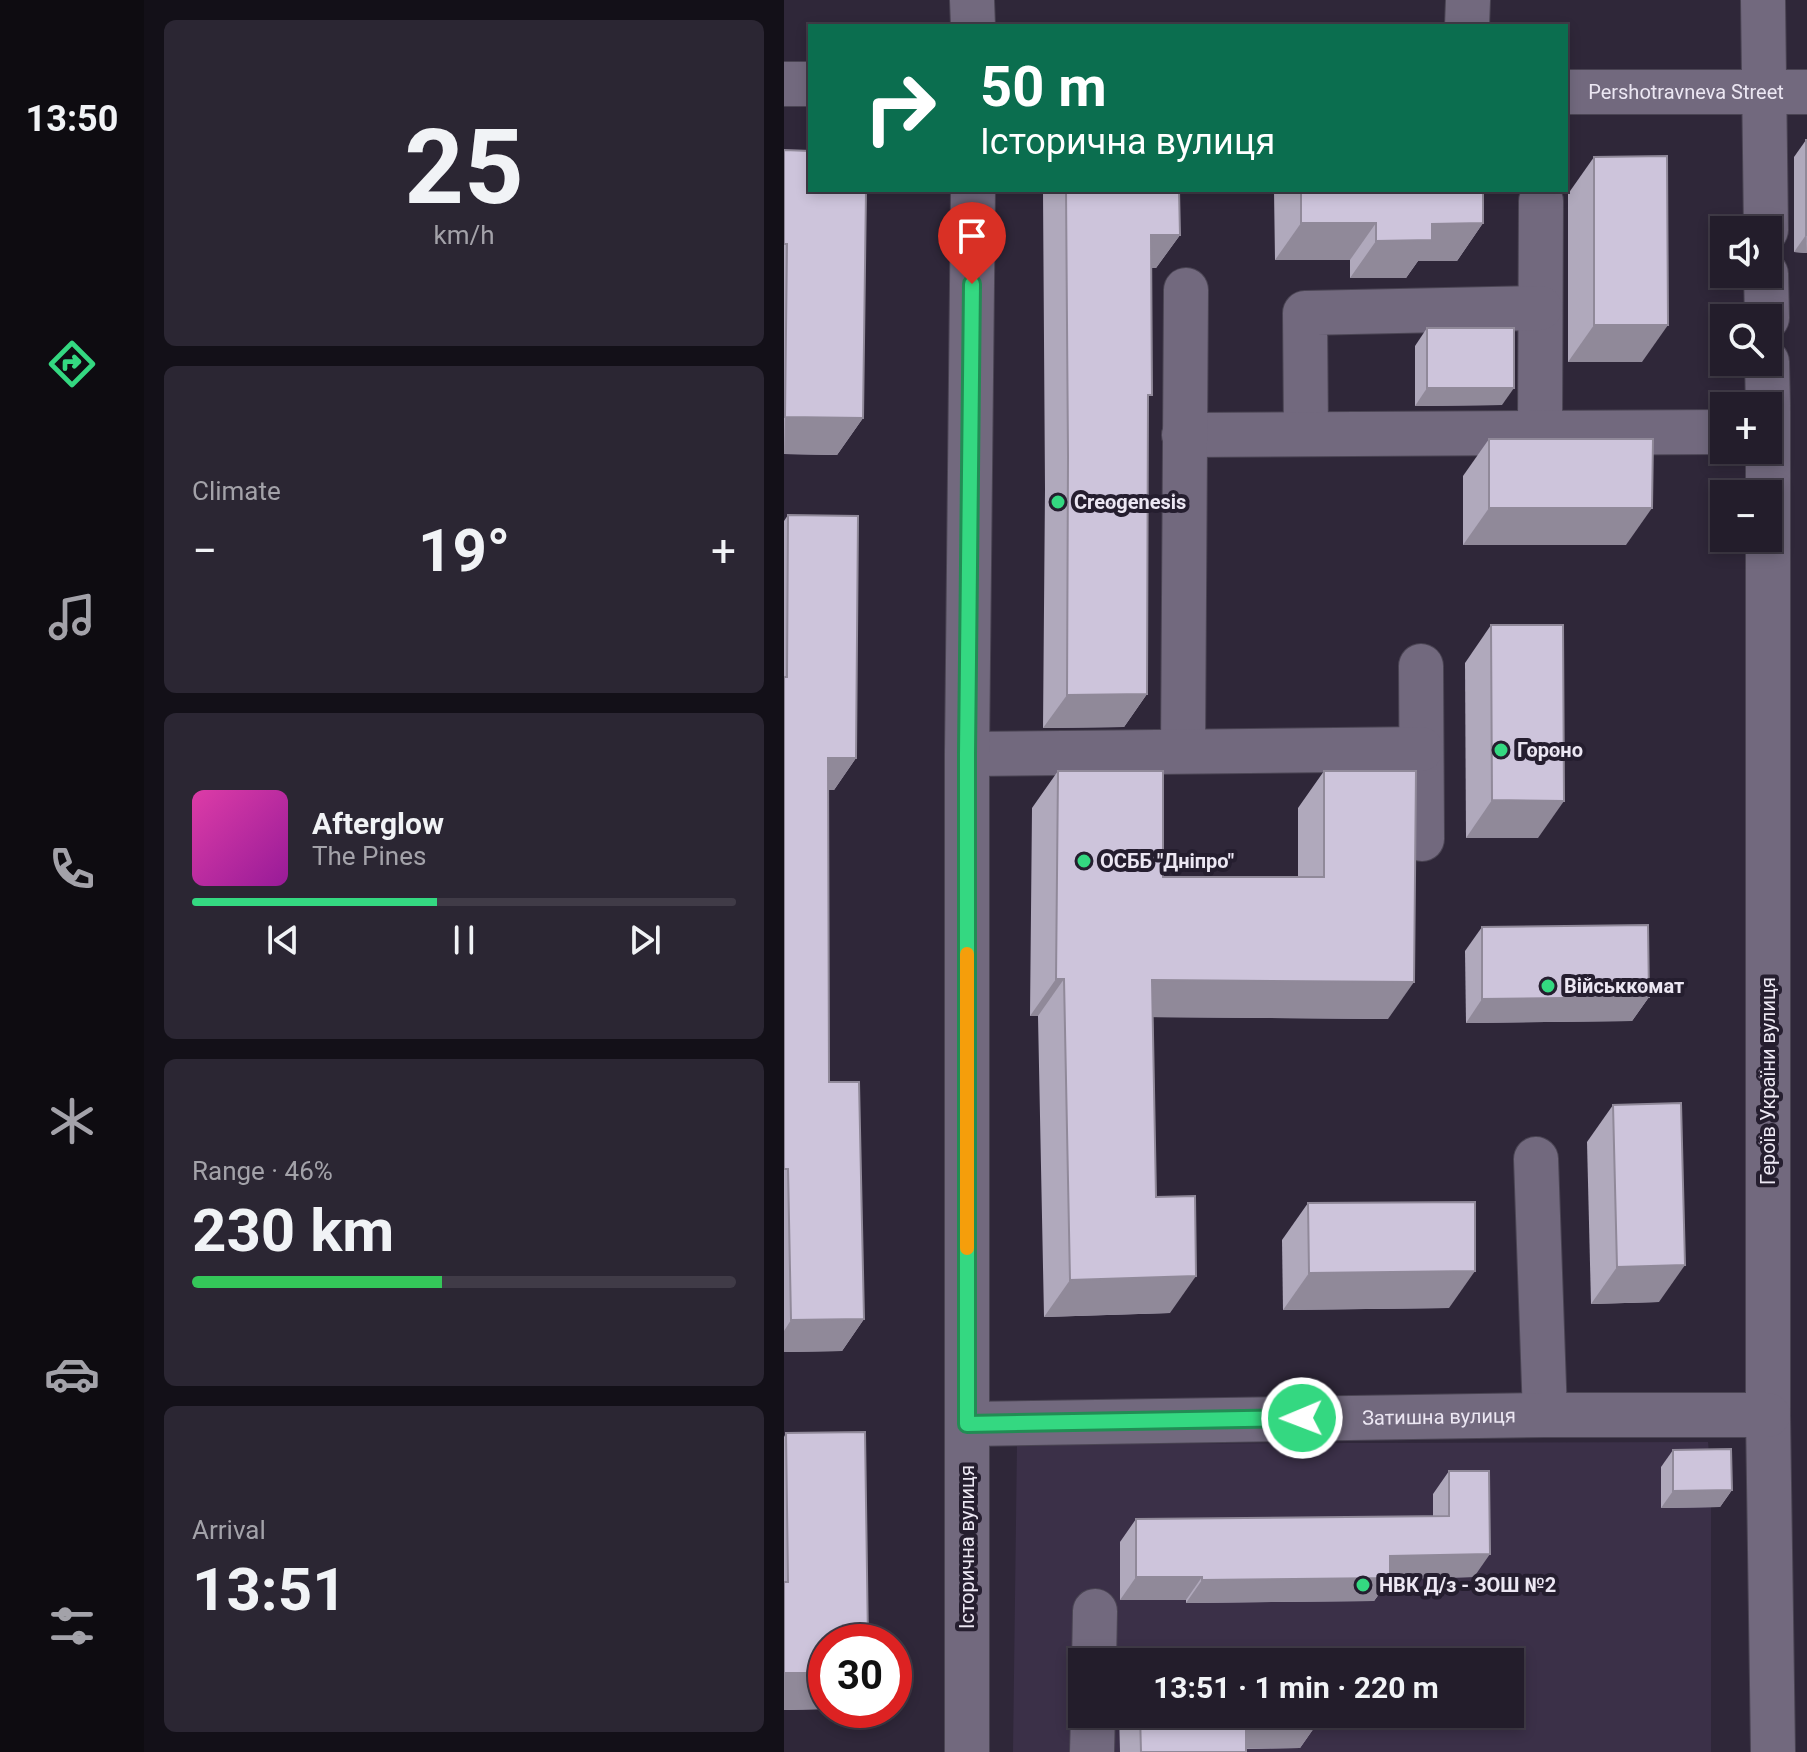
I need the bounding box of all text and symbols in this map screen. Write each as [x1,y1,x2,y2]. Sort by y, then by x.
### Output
text: 50 m [980,54,1107,120]
icon: right [848,56,952,160]
street label: Pershotravneva Street [1588,80,1784,104]
text: 13:50 [26,98,118,140]
text: 25 [404,107,524,228]
text: Історична вулиця [980,121,1275,163]
pin [938,202,1006,284]
icon: arrive [950,214,994,258]
map controls [1710,216,1782,552]
button: sound [1710,216,1782,288]
text: km/h [433,220,495,250]
button: search [1710,304,1782,376]
icon: directions [44,336,100,392]
button: + [1710,392,1782,464]
text: Climate [192,476,281,506]
button: − [1710,480,1782,552]
place label: Creogenesis [1074,490,1186,514]
marker: Creogenesis [1049,493,1067,511]
text: 19° [418,515,510,586]
text: − [192,525,217,577]
text: + [711,525,736,577]
icon: music [44,589,100,645]
place label: Гороно [1517,738,1583,762]
marker: Гороно [1492,741,1510,759]
text: Afterglow [312,806,444,841]
icon: phone [44,841,100,897]
text: The Pines [312,841,426,871]
place label: ОСББ "Днiпро" [1100,849,1234,873]
marker: ОСББ "Днiпро" [1075,852,1093,870]
icon: previous [261,918,305,962]
icon: pause [442,918,486,962]
icon: next [623,918,667,962]
place label: Військкомат [1564,974,1684,998]
marker: Військкомат [1539,977,1557,995]
street label: Героїв України вулиця [1756,977,1780,1185]
icon: climate [44,1093,100,1149]
text: Range · 46% [192,1156,333,1186]
text: 230 km [192,1195,394,1266]
icon: car [44,1346,100,1402]
position arrow [1260,1376,1344,1460]
street label: Затишна вулиця [1362,1403,1516,1430]
street label: Історична вулиця [955,1465,979,1629]
text: Arrival [192,1515,266,1545]
text: 13:51 [192,1554,347,1625]
place label: НВК Д/з - ЗОШ №2 [1379,1573,1556,1597]
marker: НВК Д/з - ЗОШ №2 [1354,1576,1372,1594]
icon: filters [44,1598,100,1654]
speed limit sign: 30 [808,1624,912,1728]
text: 13:51 · 1 min · 220 m [1153,1670,1439,1705]

